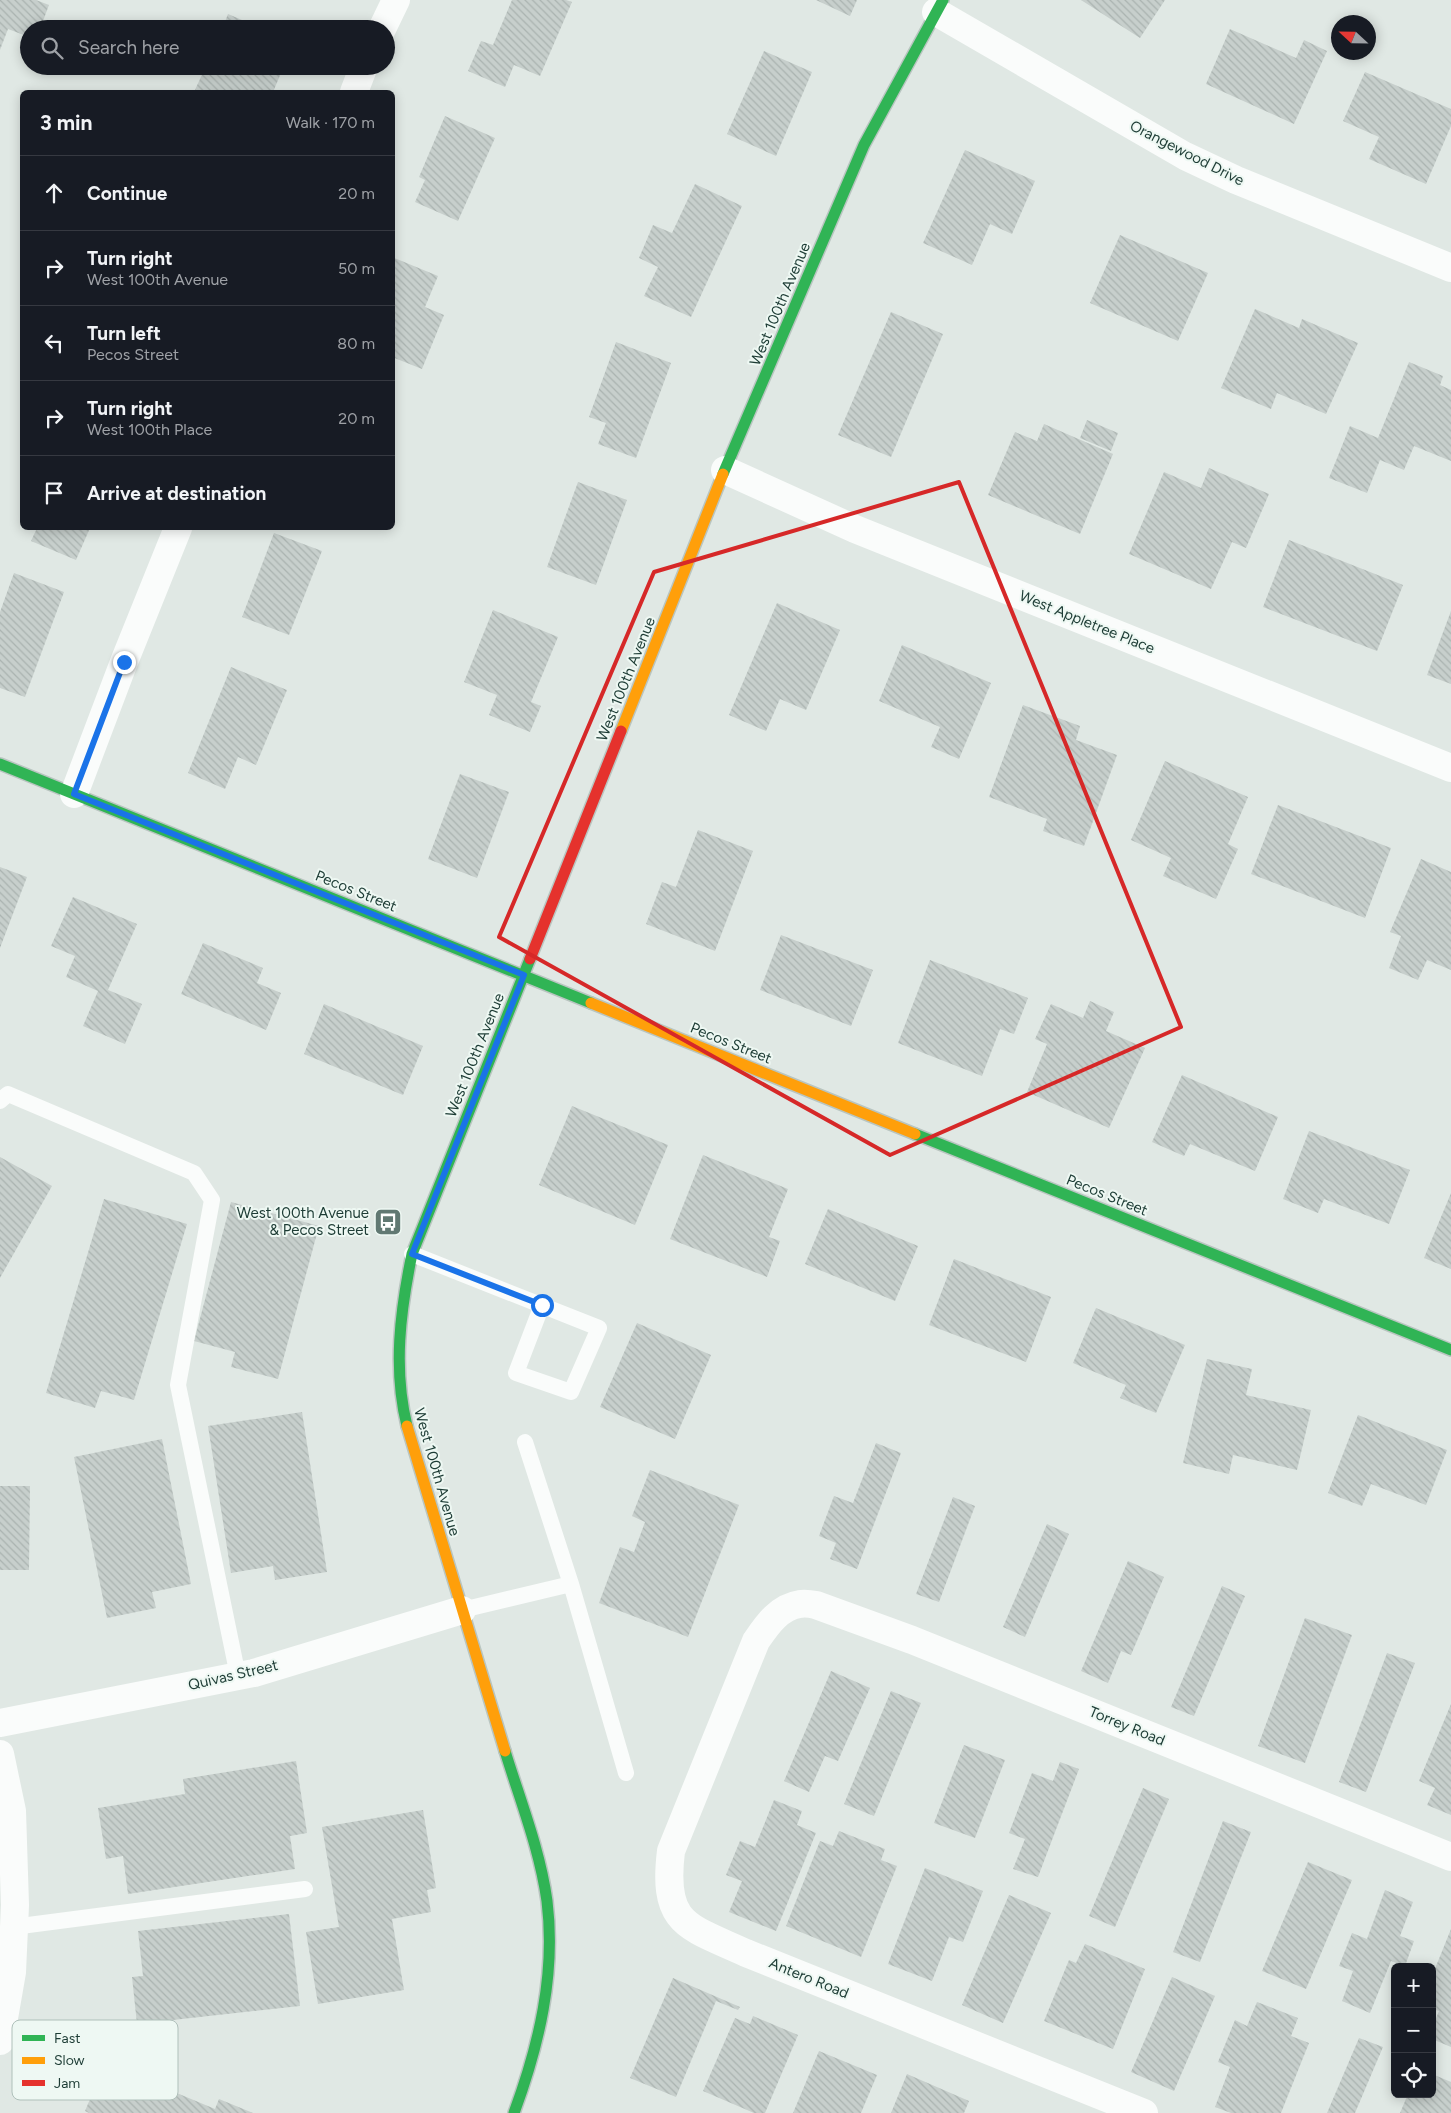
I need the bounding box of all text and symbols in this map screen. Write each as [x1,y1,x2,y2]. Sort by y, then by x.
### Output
north arrow [1331,15,1376,60]
search box [20,20,395,75]
icon: search [38,34,66,62]
text: Search here [78,36,180,59]
text: 3 min [40,110,92,135]
text: Walk · 170 m [286,113,375,132]
street label: Orangewood Drive [1127,116,1247,190]
icon: ahead [40,179,68,207]
text: Continue [87,182,167,205]
text: 20 m [338,184,375,203]
street label: West 100th Avenue [746,240,814,368]
text: Turn right [87,247,173,270]
icon: right [40,254,68,282]
text: 50 m [338,259,375,278]
text: West 100th Avenue [87,270,228,289]
text: Turn left [87,322,161,345]
icon: left [40,329,68,357]
text: 80 m [337,334,375,353]
text: Pecos Street [87,345,179,364]
text: Turn right [87,397,173,420]
icon: right [40,404,68,432]
text: 20 m [338,409,375,428]
text: West 100th Place [87,420,212,439]
icon: arrive [40,479,68,507]
text: Arrive at destination [87,482,266,505]
street label: West Appletree Place [1017,587,1157,657]
street label: West 100th Avenue [593,614,659,744]
route end [113,651,136,674]
street label: Pecos Street [313,867,400,916]
street label: West 100th Avenue [442,990,508,1120]
street label: Pecos Street [688,1019,775,1068]
street label: Pecos Street [1064,1171,1151,1220]
place label: West 100th Avenue & Pecos Street [237,1204,369,1239]
bus stop icon: West 100th Avenue & Pecos Street [373,1207,403,1237]
route start [531,1294,554,1317]
street label: West 100th Avenue [410,1406,464,1538]
street label: Quivas Street [186,1656,280,1694]
street label: Torrey Road [1086,1703,1168,1749]
street label: Antero Road [767,1954,851,2002]
map controls [1391,1963,1436,2098]
button: + [1391,1963,1436,2008]
button: − [1391,2008,1436,2053]
legend [12,2020,178,2100]
text: Fast [54,2030,80,2047]
text: Slow [54,2052,85,2069]
button: locate [1391,2053,1436,2098]
text: Jam [54,2075,80,2092]

